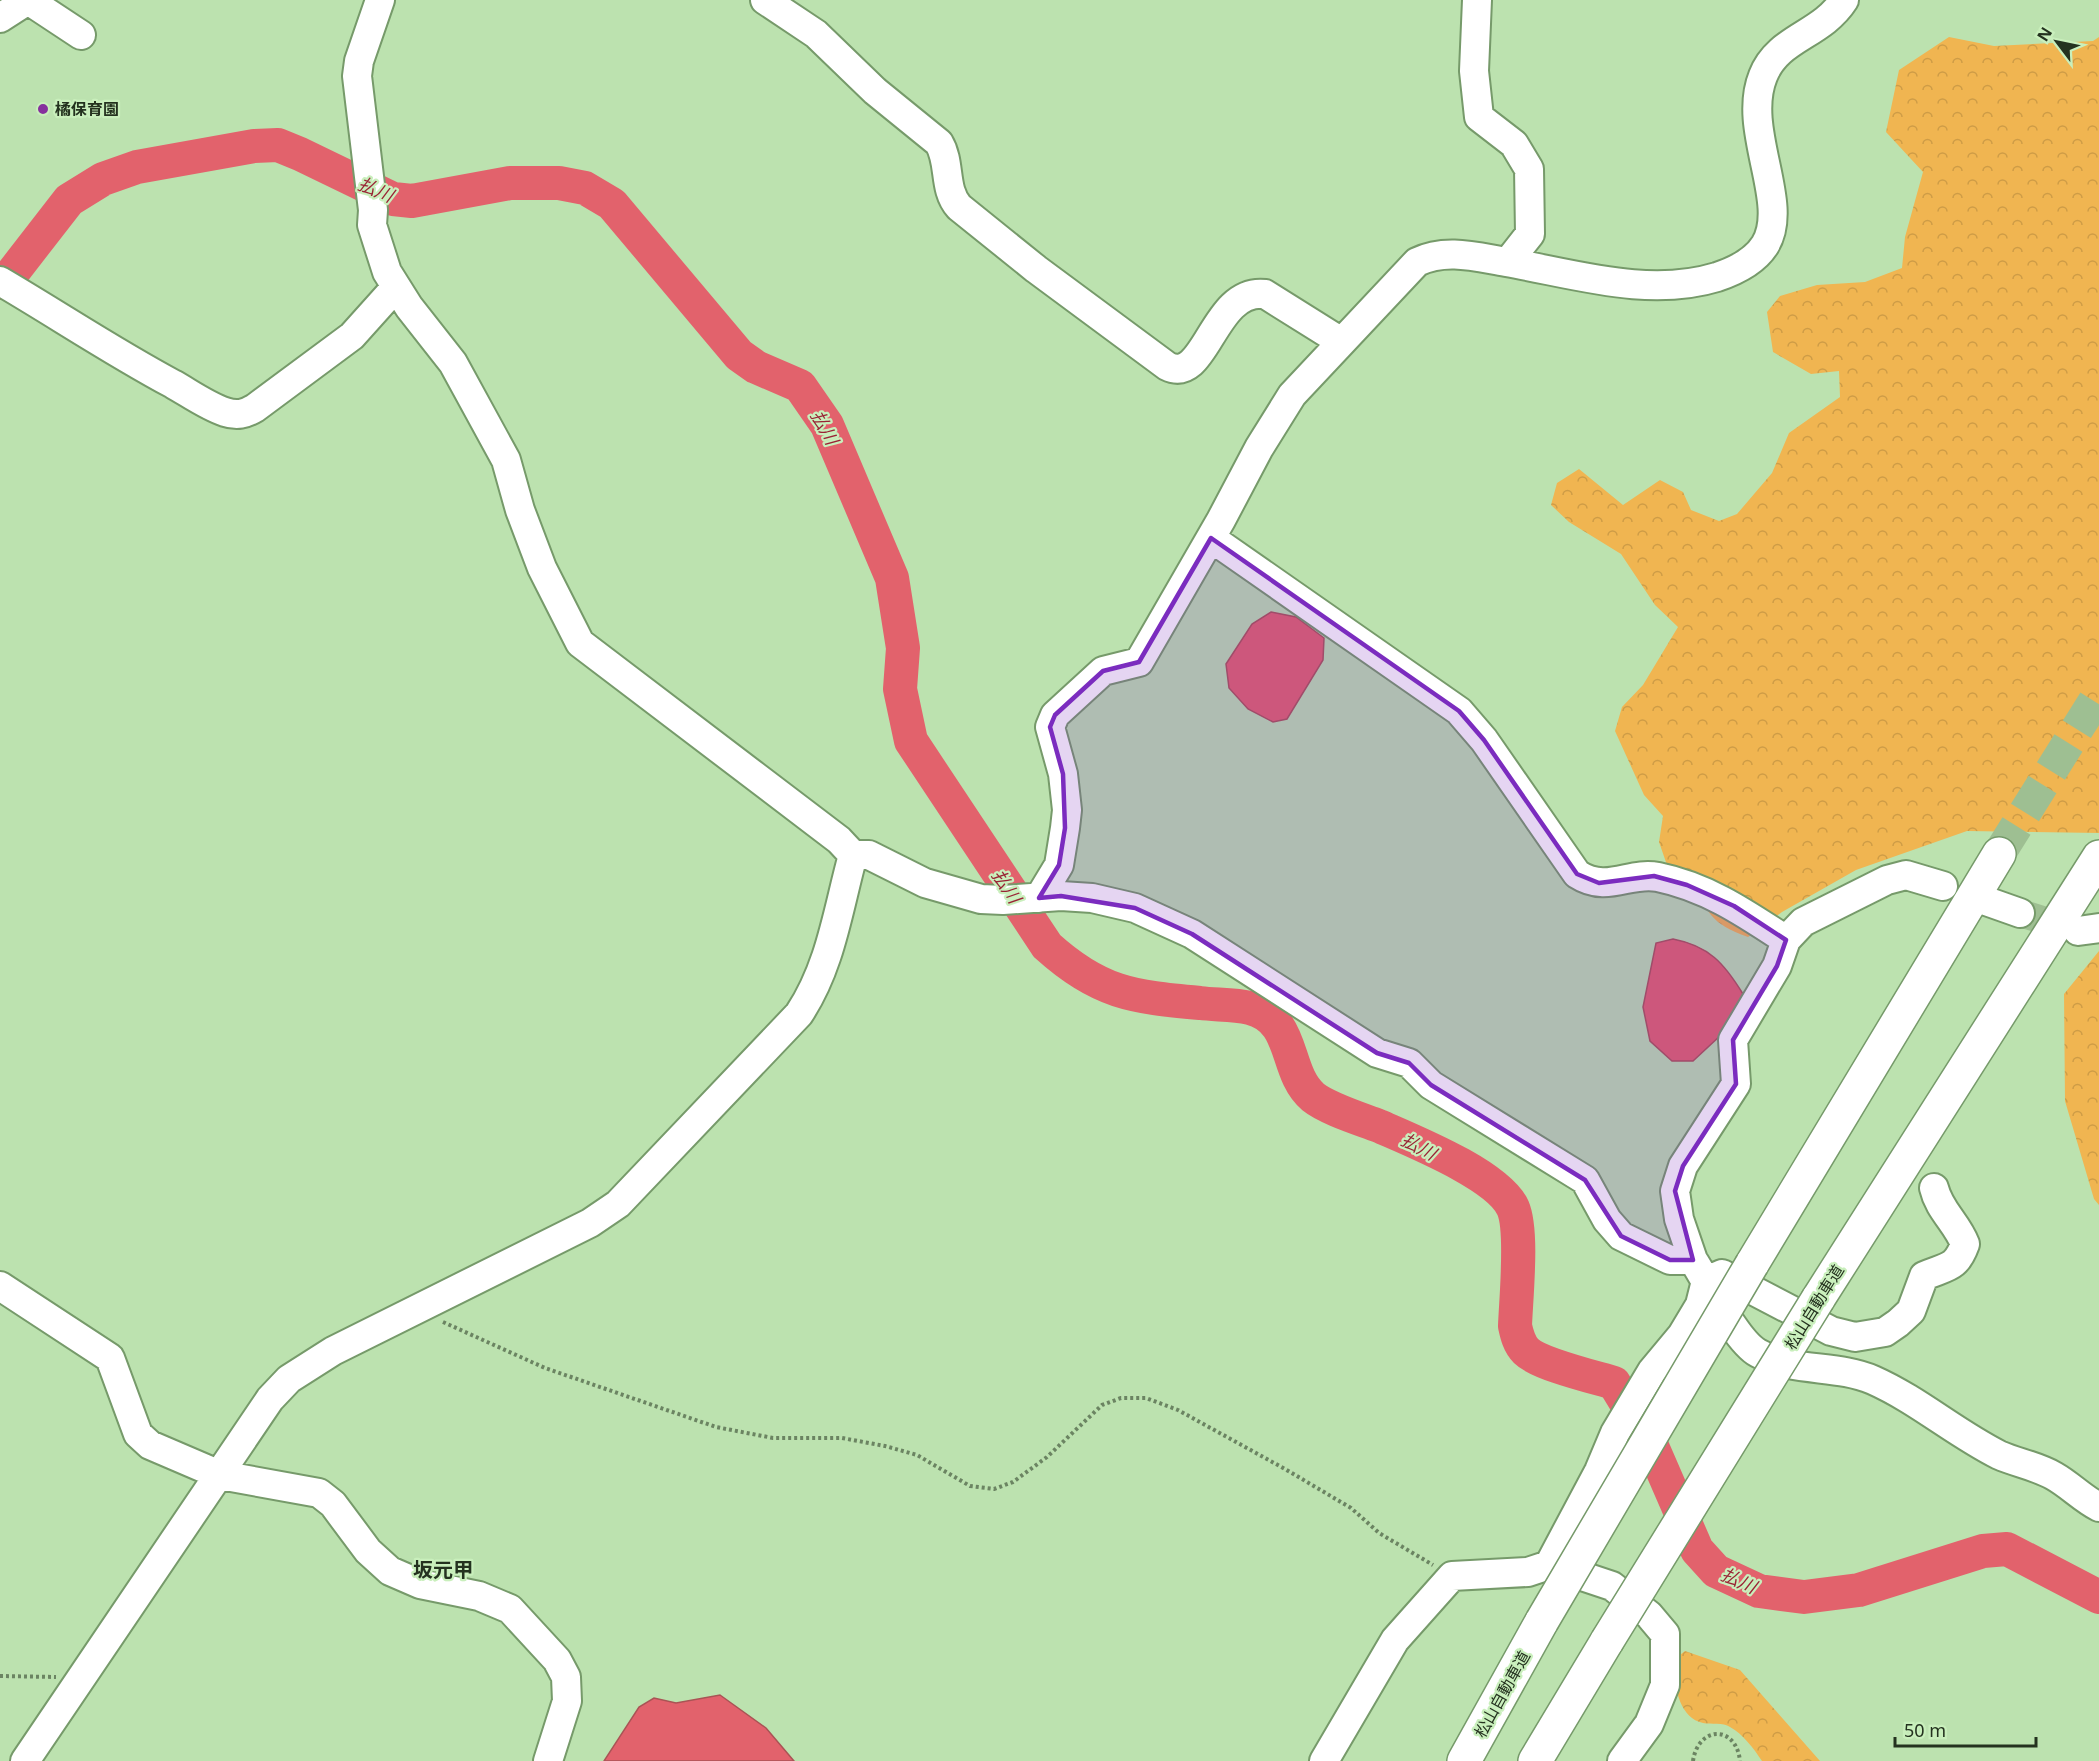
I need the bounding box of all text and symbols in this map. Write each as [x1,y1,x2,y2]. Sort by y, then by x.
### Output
north arrow [2027,12,2087,72]
text: N [2032,23,2057,45]
place label: 橘保育園 [55,98,119,120]
marker: 橘保育園 [36,102,50,116]
water label: 払川 [355,171,399,208]
water label: 払川 [806,405,845,450]
water label: 払川 [987,864,1028,909]
water label: 払川 [1397,1127,1442,1166]
street label: 松山自動車道 [1779,1260,1849,1354]
district label: 坂元甲 [413,1556,473,1583]
water label: 払川 [1718,1562,1762,1599]
street label: 松山自動車道 [1469,1647,1535,1741]
scale bar [1895,1710,2036,1748]
text: 50 m [1904,1718,1946,1742]

